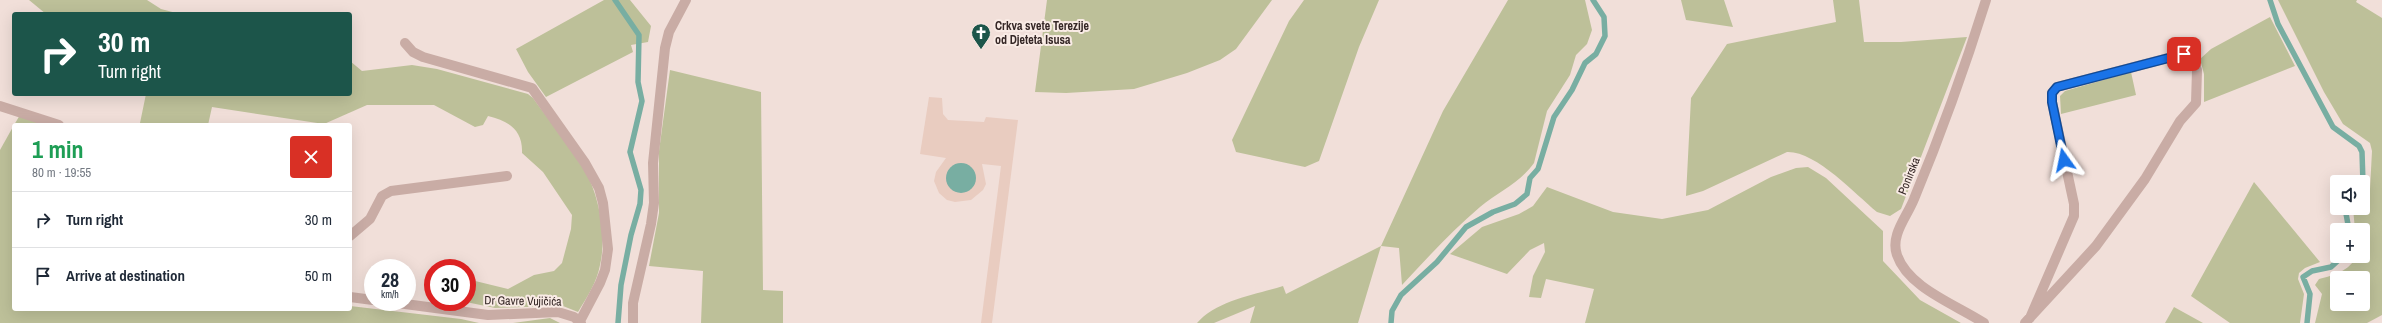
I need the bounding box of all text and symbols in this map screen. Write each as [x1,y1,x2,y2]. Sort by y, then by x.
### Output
place label: Crkva svete Terezije od Djeteta Isusa [995,18,1089,48]
church icon: Crkva svete Terezije od Djeteta Isusa [970,22,992,50]
text: 30 m [98,23,150,61]
icon: right [32,28,84,80]
pin [2167,37,2201,71]
icon: arrive [2173,43,2195,65]
text: Turn right [98,59,161,84]
text: 1 min [32,133,83,165]
button: close [290,136,332,178]
position arrow [2043,139,2085,181]
street label: Ponirska [1894,155,1924,197]
text: 80 m · 19:55 [32,164,91,181]
map controls [2330,175,2370,311]
button: sound [2330,175,2370,215]
icon: right [32,209,54,231]
text: Turn right [66,209,123,230]
text: 30 m [305,209,332,230]
button: + [2330,223,2370,263]
speed limit sign: 30 [424,259,476,311]
icon: arrive [32,265,54,287]
text: Arrive at destination [66,265,185,286]
text: 50 m [305,265,332,286]
text: 28 [381,266,399,293]
button: − [2330,271,2370,311]
text: km/h [381,288,399,301]
street label: Dr Gavre Vujičića [484,292,562,310]

